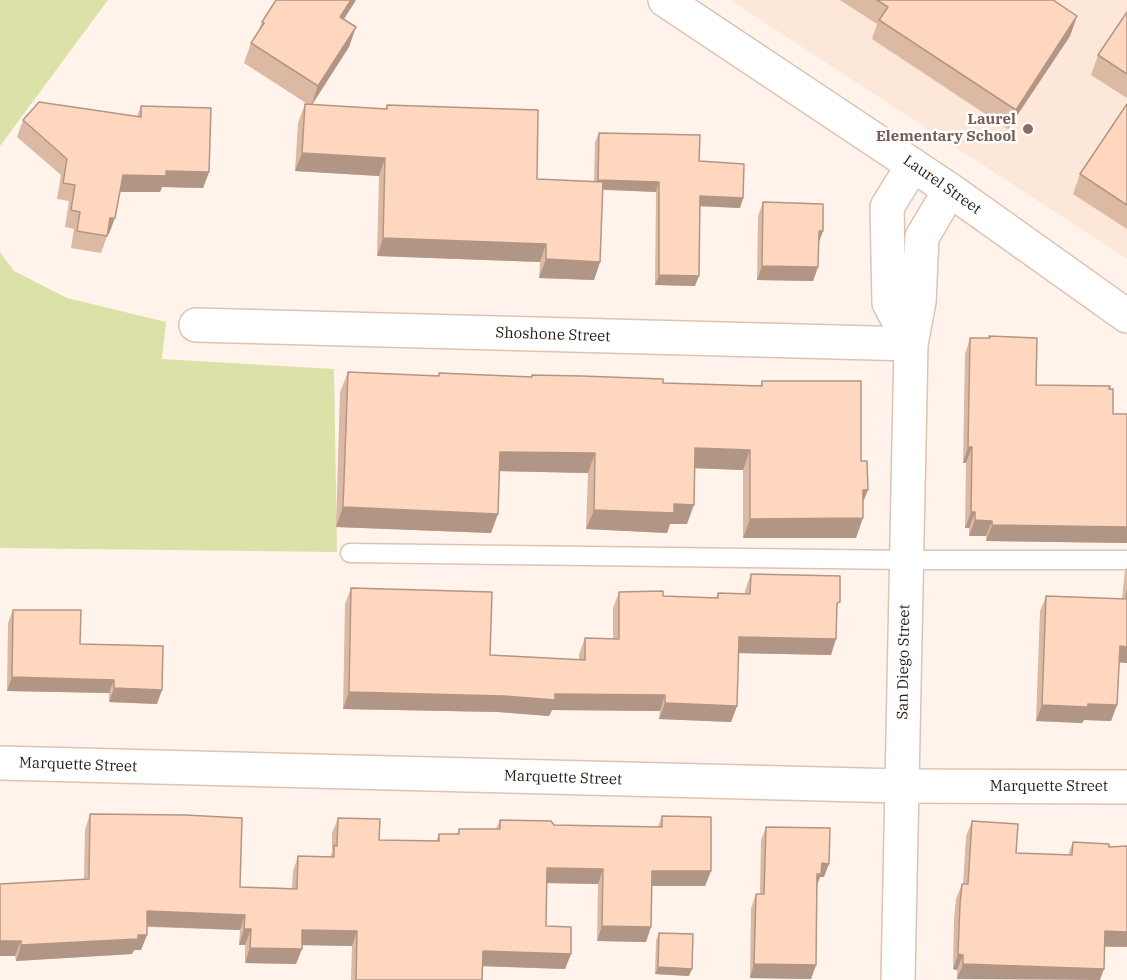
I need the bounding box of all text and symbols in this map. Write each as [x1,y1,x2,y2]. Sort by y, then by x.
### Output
place label: Laurel Elementary School [876,111,1016,146]
marker: Laurel Elementary School [1021,122,1035,136]
street label: Laurel Street [900,151,984,219]
street label: Shoshone Street [495,324,611,346]
street label: San Diego Street [894,604,914,720]
street label: Marquette Street [19,754,137,776]
street label: Marquette Street [504,767,622,789]
street label: Marquette Street [990,778,1108,796]

